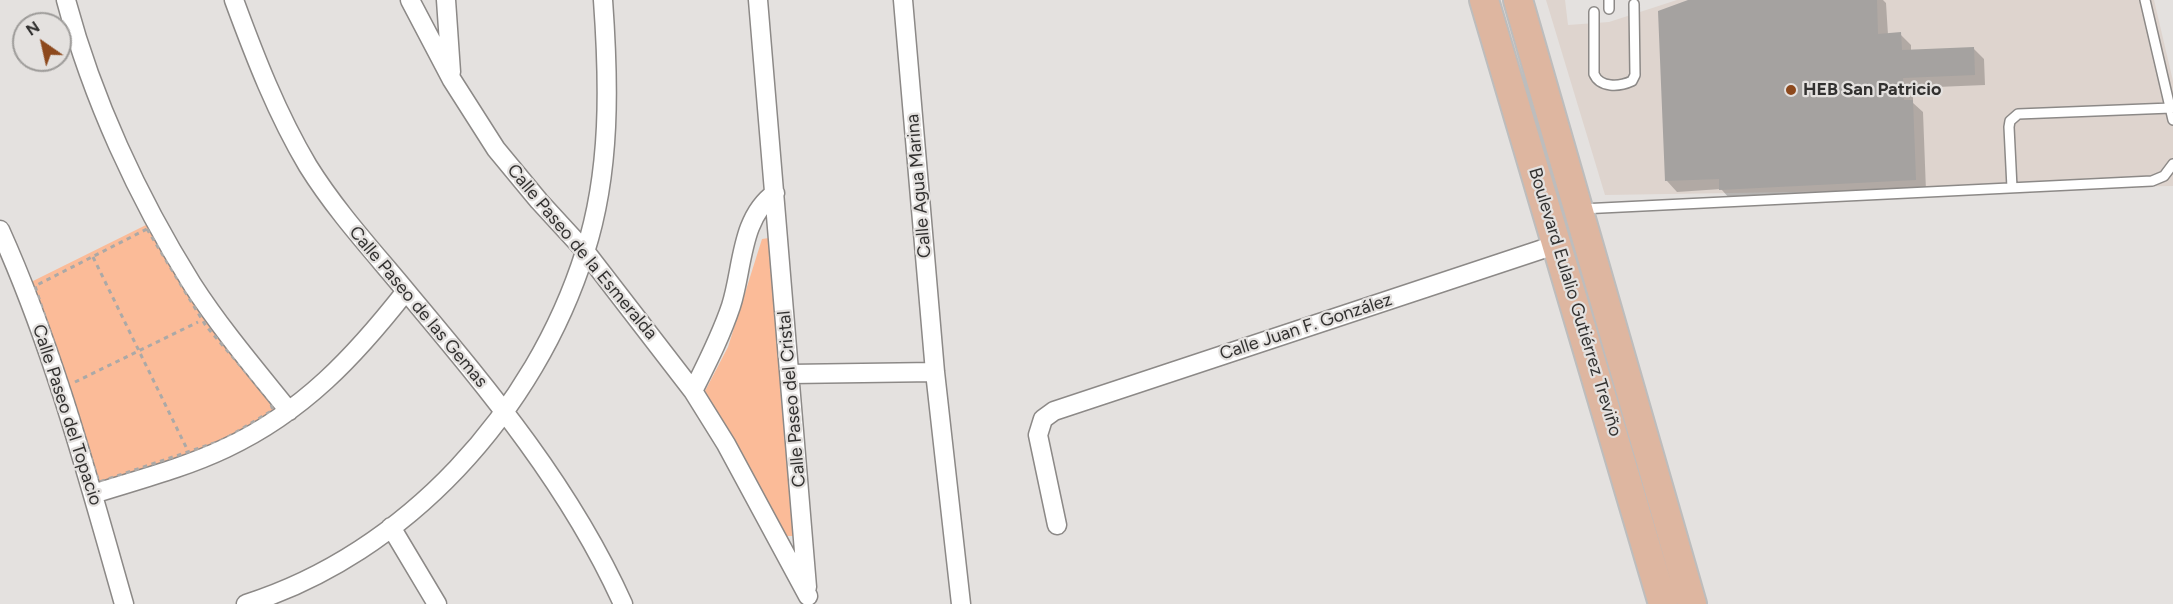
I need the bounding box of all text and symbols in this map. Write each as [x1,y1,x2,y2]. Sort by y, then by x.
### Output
north arrow [12,12,72,72]
text: N [22,17,43,40]
place label: HEB San Patricio [1803,79,1941,101]
marker: HEB San Patricio [1784,83,1798,97]
street label: Calle Agua Marina [902,113,936,259]
street label: Calle Paseo de la Esmeralda [502,160,662,344]
street label: Boulevard Eulalio Gutiérrez Treviño [1524,165,1626,439]
street label: Calle Paseo de las Gemas [344,222,492,392]
street label: Calle Juan F. González [1217,289,1395,365]
street label: Calle Paseo del Cristal [774,310,810,488]
street label: Calle Paseo del Topacio [28,322,106,508]

